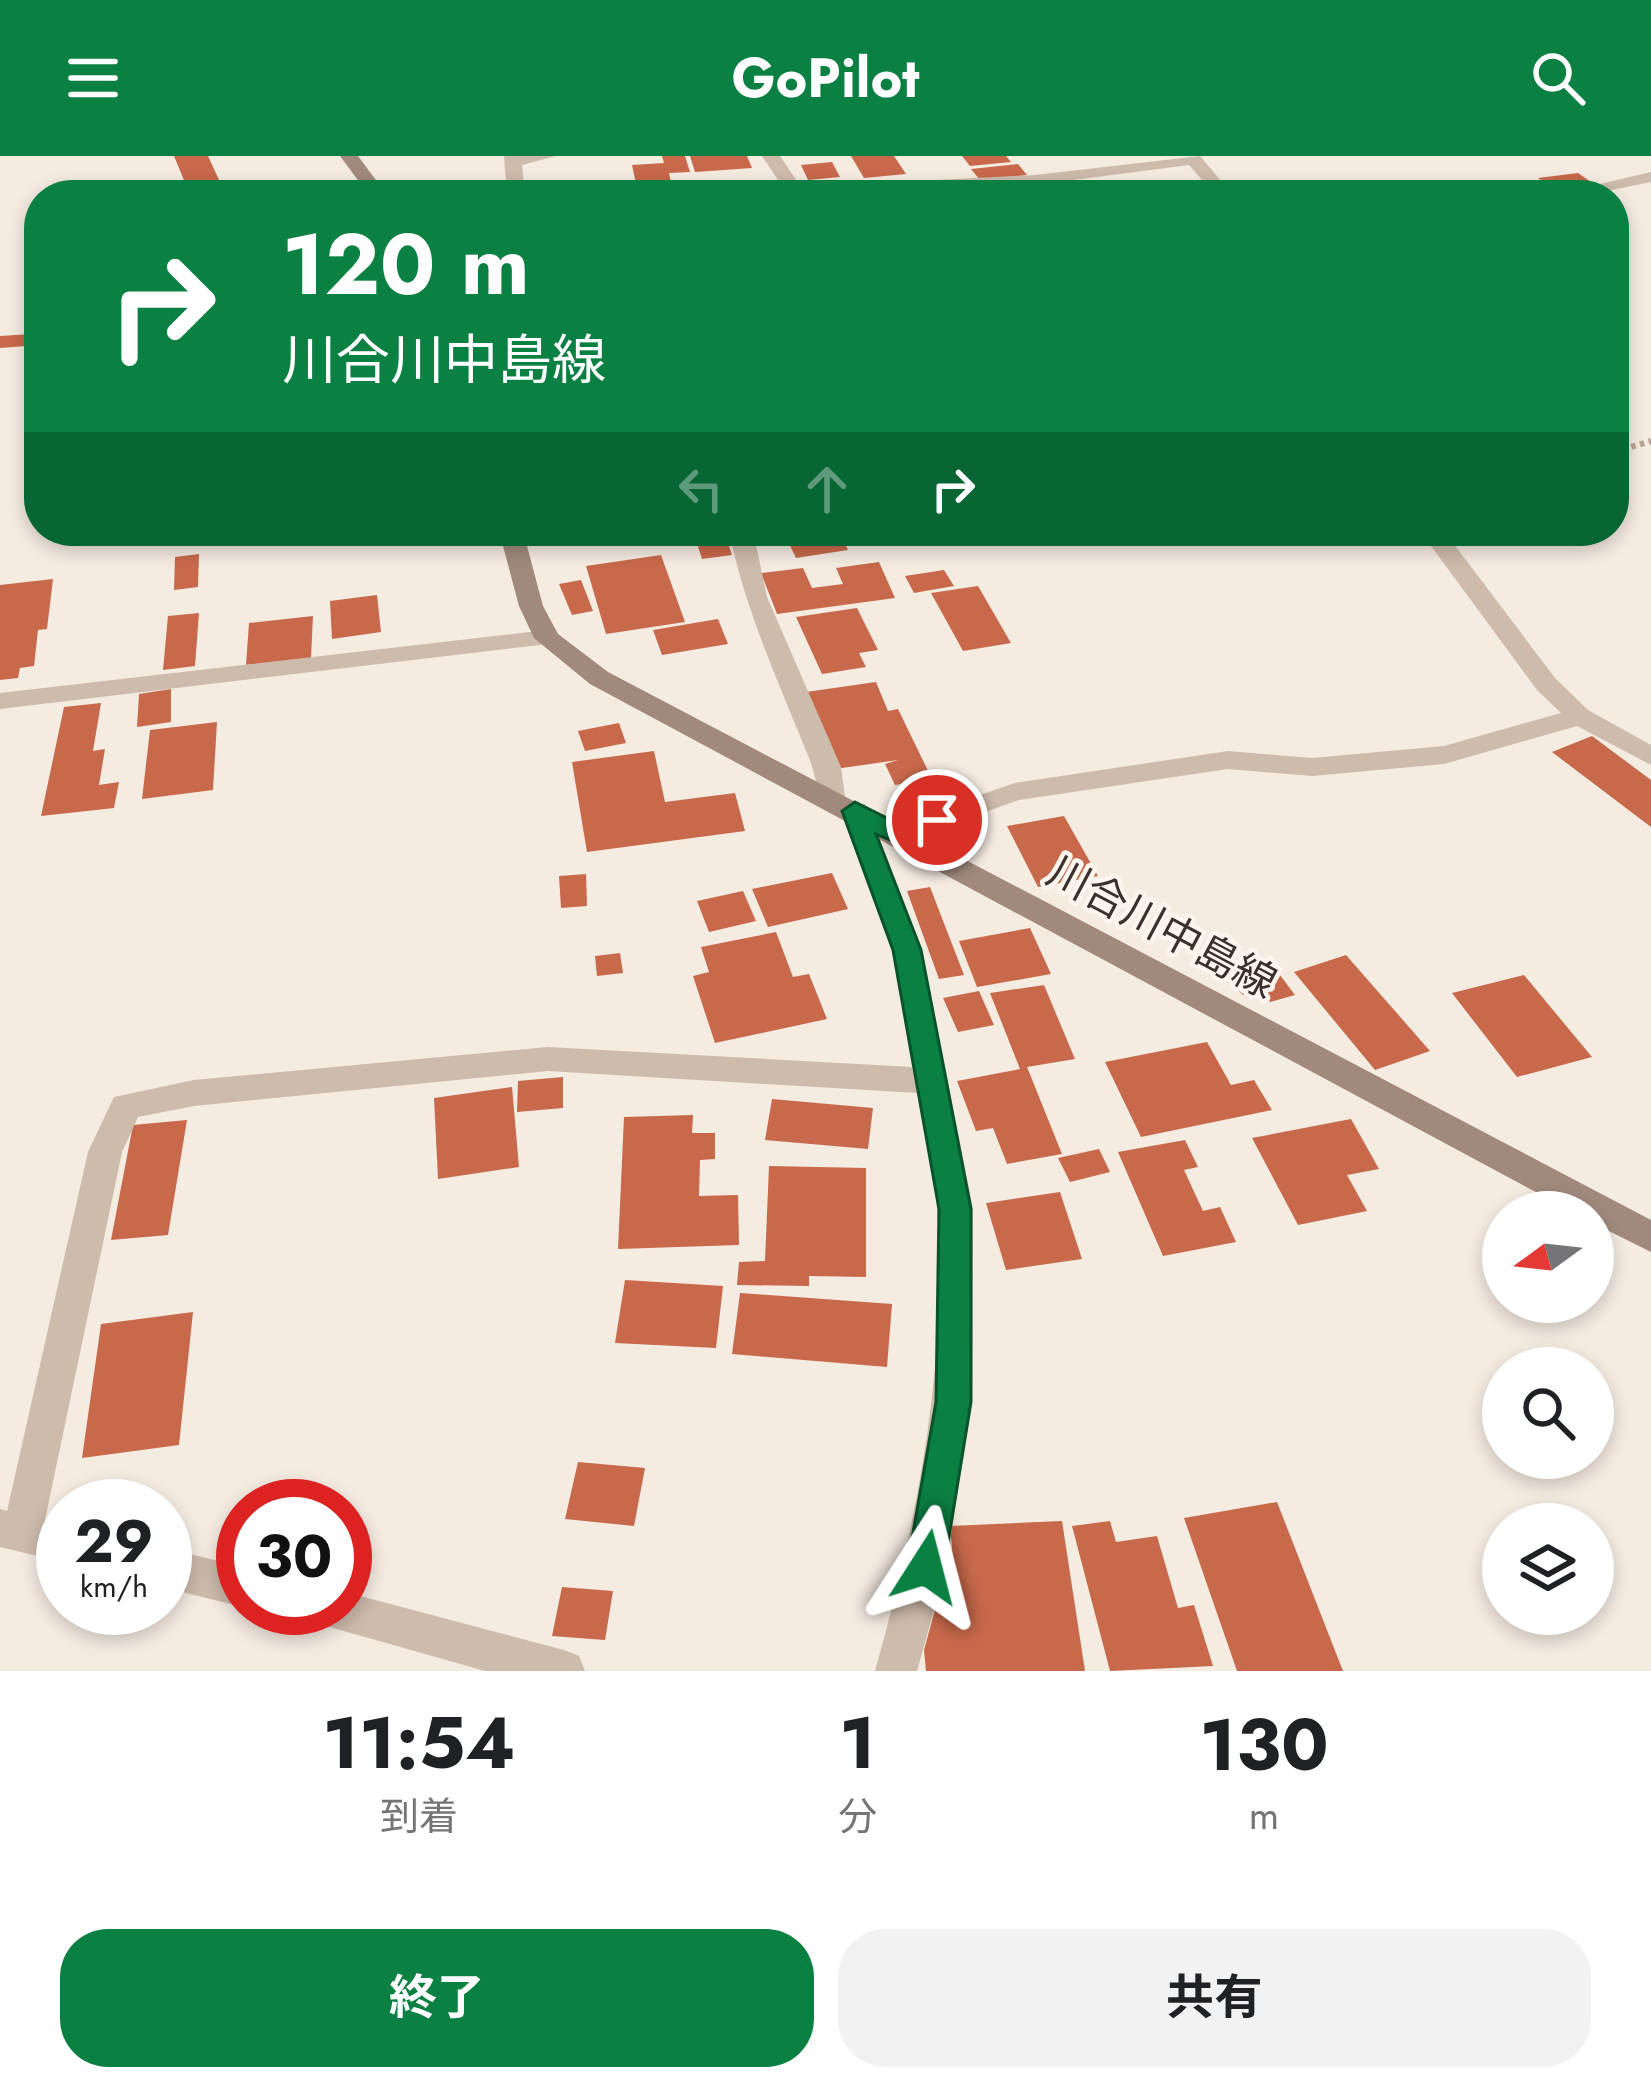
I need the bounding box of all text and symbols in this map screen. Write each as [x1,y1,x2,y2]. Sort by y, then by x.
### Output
text: GoPilot [732,39,919,117]
icon: menu [60,45,126,111]
icon: search [1525,45,1591,111]
text: 120 m [282,204,530,326]
icon: right [84,228,240,384]
text: 川合川中島線 [282,321,606,399]
icon: left [668,456,734,522]
icon: ahead [794,456,860,522]
icon: right [920,456,986,522]
pin [886,769,988,871]
icon: arrive [904,787,970,853]
street label: 川合川中島線 [1036,841,1288,1013]
north arrow [1482,1191,1614,1323]
map controls [1482,1191,1614,1635]
button: search [1482,1347,1614,1479]
speed limit sign: 30 [216,1479,372,1635]
text: 29 [74,1498,154,1585]
button: layers [1482,1503,1614,1635]
position arrow [863,1504,989,1630]
text: km/h [80,1565,148,1608]
text: 11:54 [322,1691,516,1795]
text: 1 [839,1691,876,1795]
text: 130 [1200,1693,1329,1797]
text: m [1249,1787,1279,1844]
text: 到着 [380,1788,458,1845]
text: 分 [838,1788,877,1845]
button: 終了 [60,1929,814,2067]
button: 共有 [838,1929,1591,2067]

